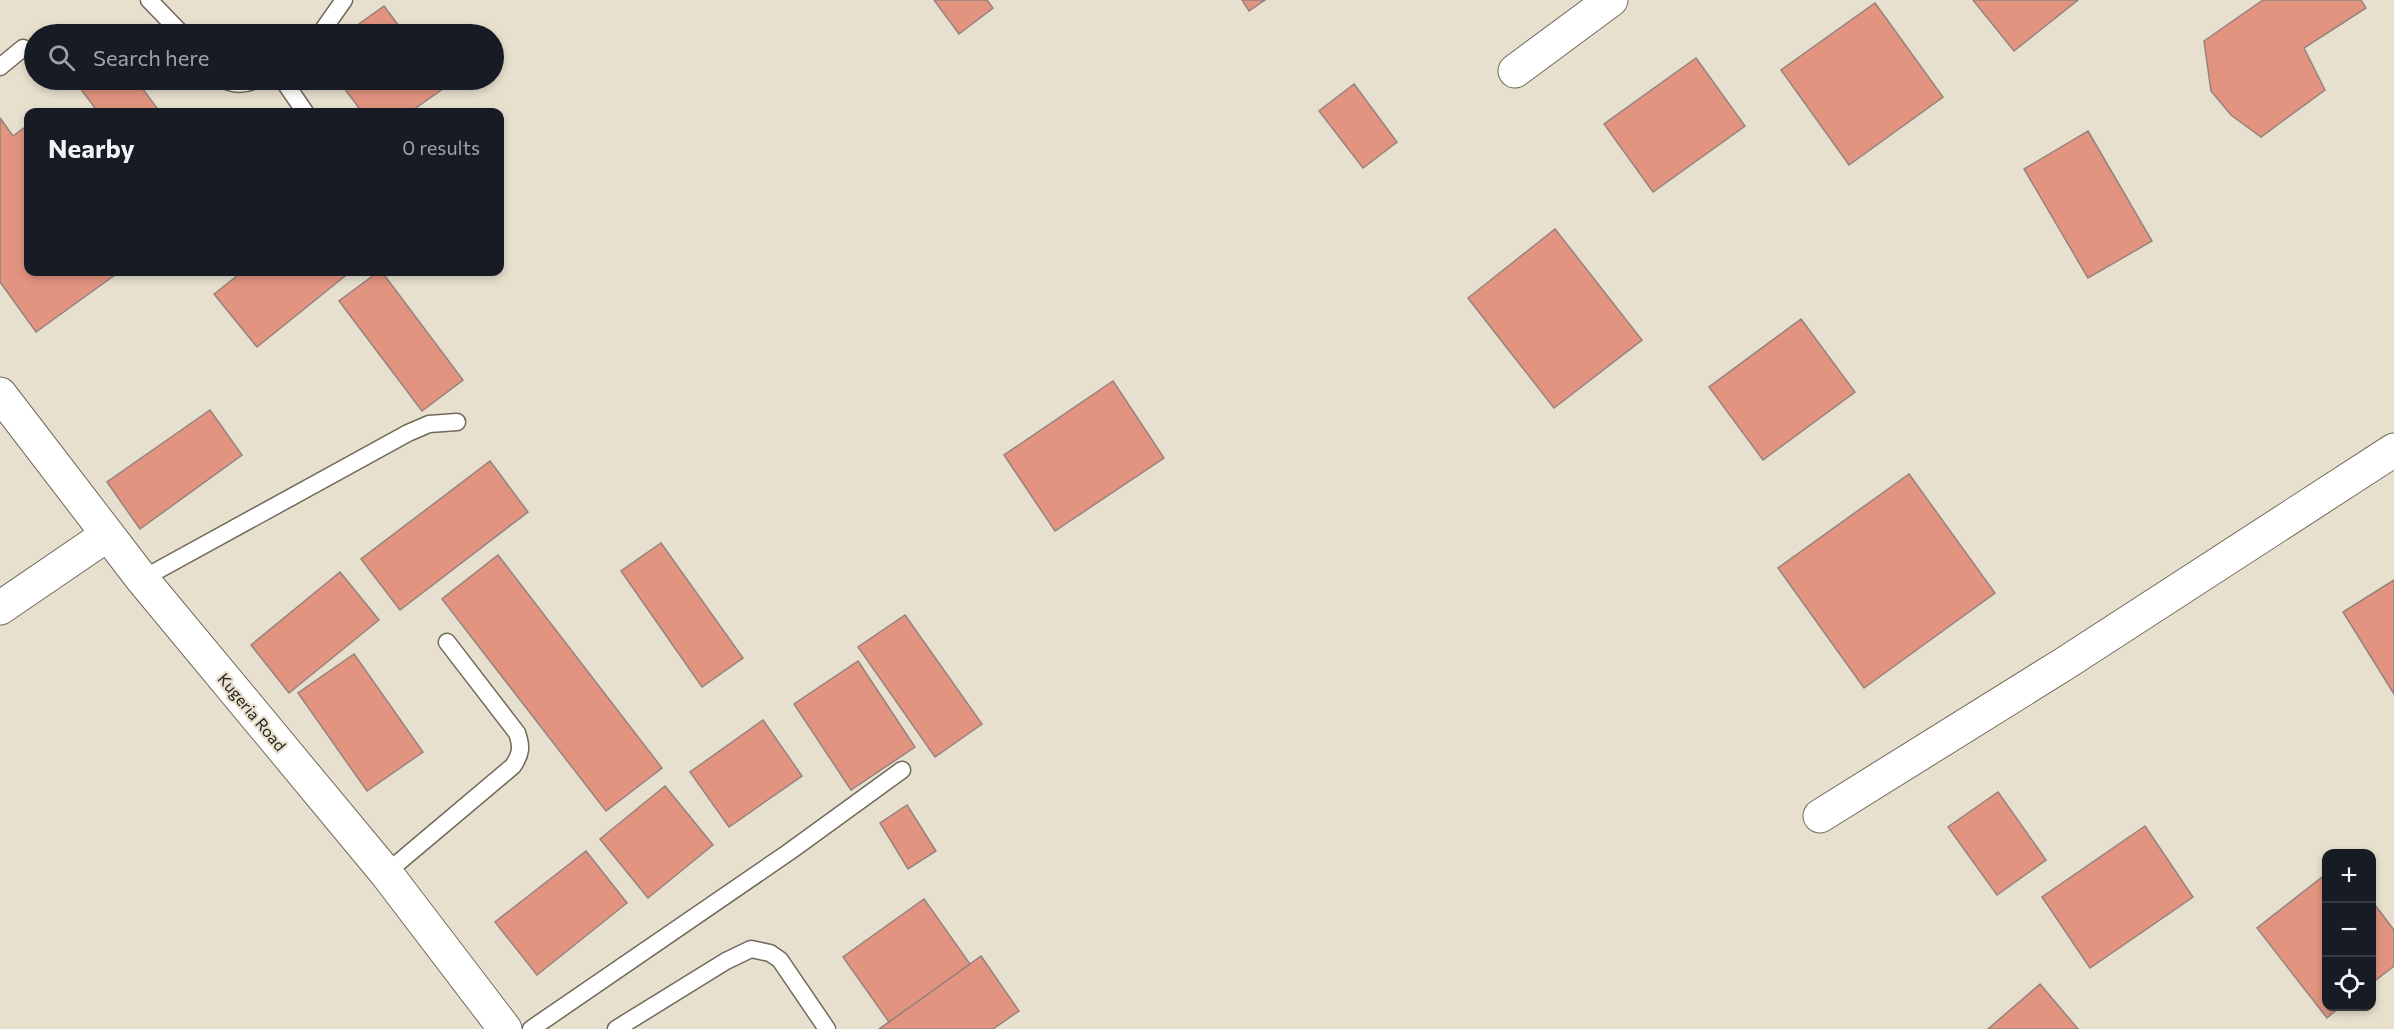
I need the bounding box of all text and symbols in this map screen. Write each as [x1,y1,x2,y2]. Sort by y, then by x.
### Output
search box [24,24,504,90]
icon: search [45,41,78,74]
text: Search here [93,44,209,71]
text: Nearby [48,132,135,163]
text: 0 results [402,135,480,159]
street label: Kugeria Road [214,669,290,754]
map controls [2322,849,2376,1011]
button: + [2322,849,2376,903]
button: − [2322,903,2376,957]
button: locate [2322,957,2376,1011]

